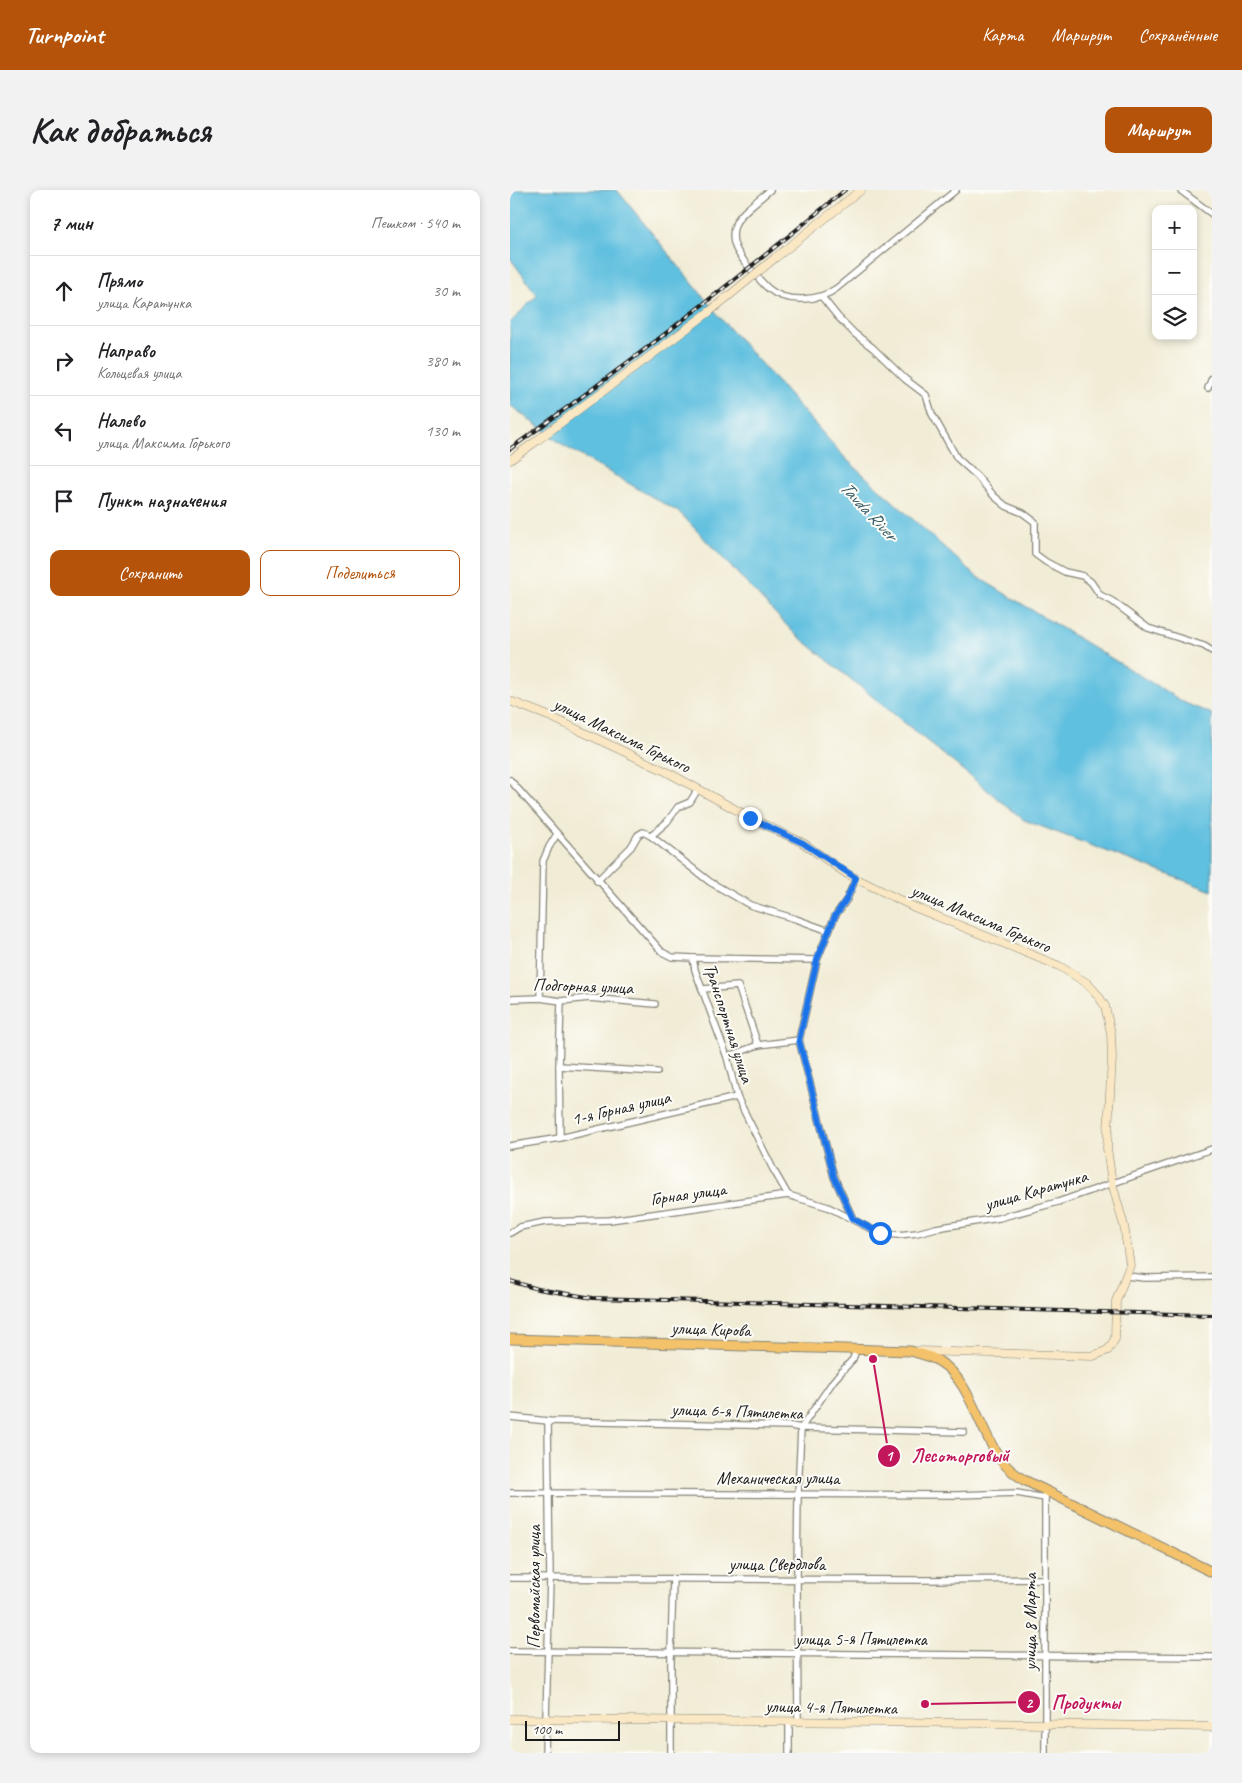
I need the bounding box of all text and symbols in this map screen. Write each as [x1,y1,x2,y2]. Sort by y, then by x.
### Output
text: Turnpoint [25,20,104,50]
text: Карта [982,24,1023,46]
text: Маршрут [1051,24,1111,46]
text: Сохранённые [1139,24,1217,46]
button: Маршрут [1105,107,1212,153]
text: Как добраться [30,108,211,153]
map controls [1152,205,1197,340]
button: + [1152,205,1197,250]
text: 7 мин [50,210,93,236]
text: Пешком · 540 m [371,213,460,233]
button: − [1152,250,1197,295]
text: Прямо [97,269,142,293]
icon: ahead [50,277,78,305]
text: 30 m [433,281,460,301]
text: улица Каратунка [97,293,191,313]
button: layers [1152,295,1197,340]
text: Направо [97,339,155,363]
icon: right [50,347,78,375]
text: 380 m [426,351,460,371]
text: Кольцевая улица [97,363,181,383]
text: Налево [97,409,145,433]
icon: left [50,417,78,445]
text: 130 m [426,421,460,441]
text: улица Максима Горького [97,433,230,453]
water label: Tavda River [835,476,905,549]
icon: arrive [50,487,78,515]
text: Пункт назначения [97,489,226,513]
button: Сохранить [50,550,250,596]
button: Поделиться [260,550,460,596]
street label: улица Максима Горького [549,692,695,778]
route end [739,807,762,830]
street label: улица Максима Горького [907,878,1055,958]
street label: Транспортная улица [699,960,759,1087]
street label: Подгорная улица [533,973,635,999]
street label: 1-я Горная улица [570,1086,674,1130]
street label: улица Каратунка [981,1165,1091,1215]
street label: Горная улица [649,1178,729,1210]
route start [869,1222,892,1245]
street label: улица Кирова [670,1317,753,1341]
street label: улица 6-я Пятилетка [670,1398,805,1424]
callout: Лесоторговый [876,1439,1019,1473]
text: Лесоторговый [911,1444,1011,1468]
text: 1 [886,1447,895,1466]
street label: Механическая улица [717,1467,841,1489]
street label: Первомайская улица [523,1524,545,1649]
street label: улица Свердлова [728,1553,827,1575]
street label: улица 8 Марта [1019,1572,1041,1672]
street label: улица 5-я Пятилетка [794,1628,929,1650]
callout: Продукты [1016,1685,1130,1719]
text: Продукты [1052,1691,1122,1715]
text: 2 [1026,1694,1034,1713]
street label: улица 4-я Пятилетка [764,1695,899,1719]
scale bar [525,1718,620,1741]
text: 100 m [532,1721,562,1738]

